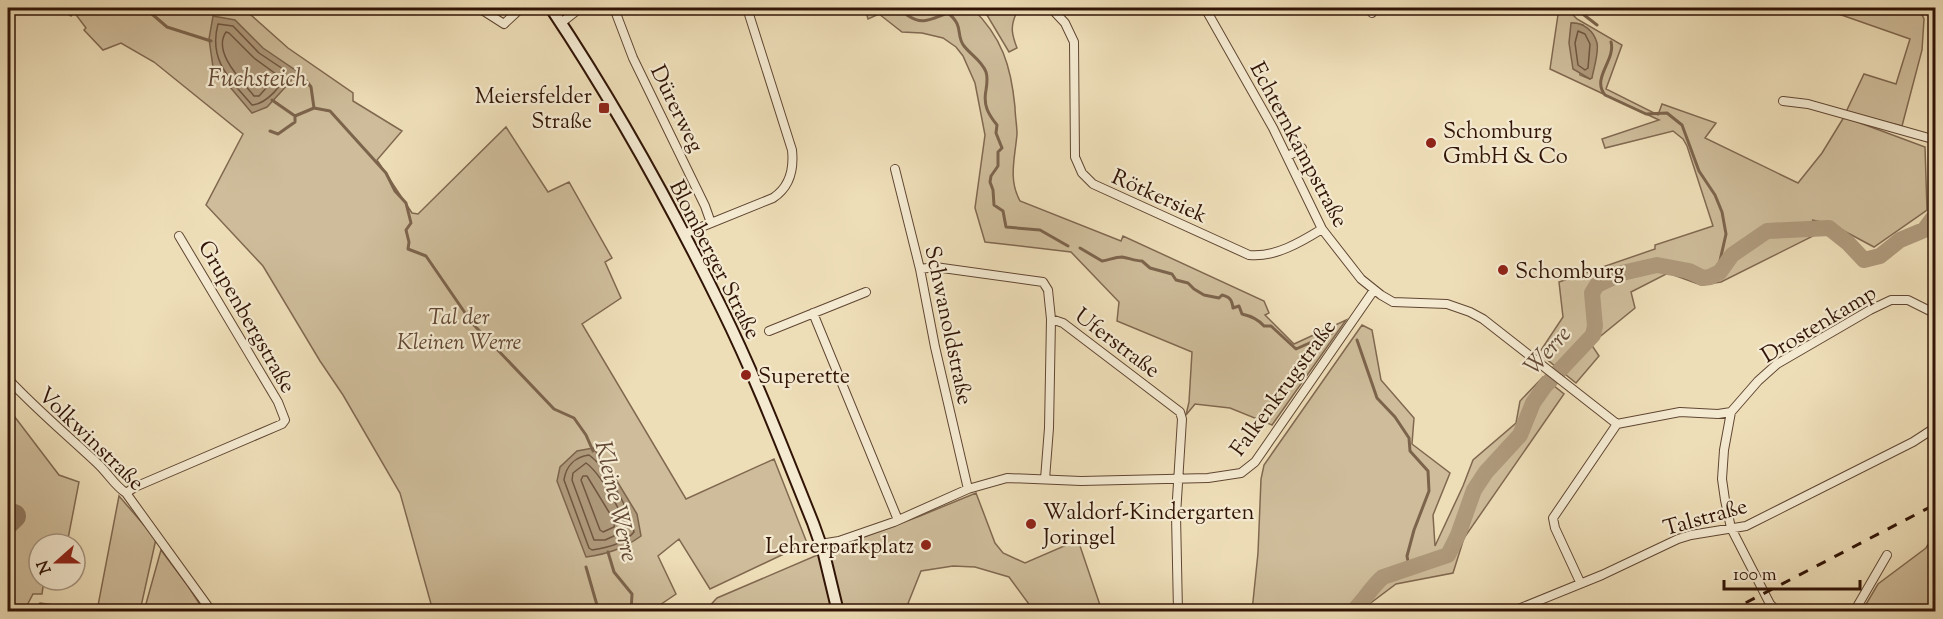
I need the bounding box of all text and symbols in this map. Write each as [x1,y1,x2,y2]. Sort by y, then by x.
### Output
street label: Echternkampstraße [1240,57,1355,234]
street label: Dürerweg [640,60,710,159]
water label: Fuchsteich [207,63,307,97]
place label: Meiersfelder Straße [475,82,592,139]
marker: Meiersfelder Straße [597,101,611,115]
place label: Schomburg GmbH & Co [1443,117,1568,174]
marker: Schomburg GmbH & Co [1424,136,1438,150]
street label: Rötkersiek [1106,162,1212,233]
street label: Blomberger Straße [659,175,767,346]
street label: Grupenbergstraße [189,235,302,400]
street label: Schwanoldstraße [915,243,980,408]
place label: Schomburg [1515,257,1625,289]
marker: Schomburg [1496,263,1510,277]
street label: Drostenkamp [1756,279,1883,373]
street label: Uferstraße [1067,302,1166,387]
park label: Tal der Kleinen Werre [397,303,521,360]
street label: Falkenkrugstraße [1224,313,1345,464]
water label: Werre [1517,319,1580,384]
place label: Superette [758,362,850,394]
marker: Superette [739,368,753,382]
street label: Volkwinstraße [29,381,151,499]
water label: Kleine Werre [585,438,645,565]
street label: Talstraße [1660,492,1752,546]
place label: Waldorf-Kindergarten Joringel [1042,498,1255,555]
marker: Waldorf-Kindergarten Joringel [1024,517,1038,531]
north arrow [27,532,87,592]
place label: Lehrerparkplatz [765,532,914,564]
marker: Lehrerparkplatz [919,538,933,552]
scale bar [1724,553,1860,591]
text: N [32,556,58,577]
text: 100 m [1733,563,1777,589]

